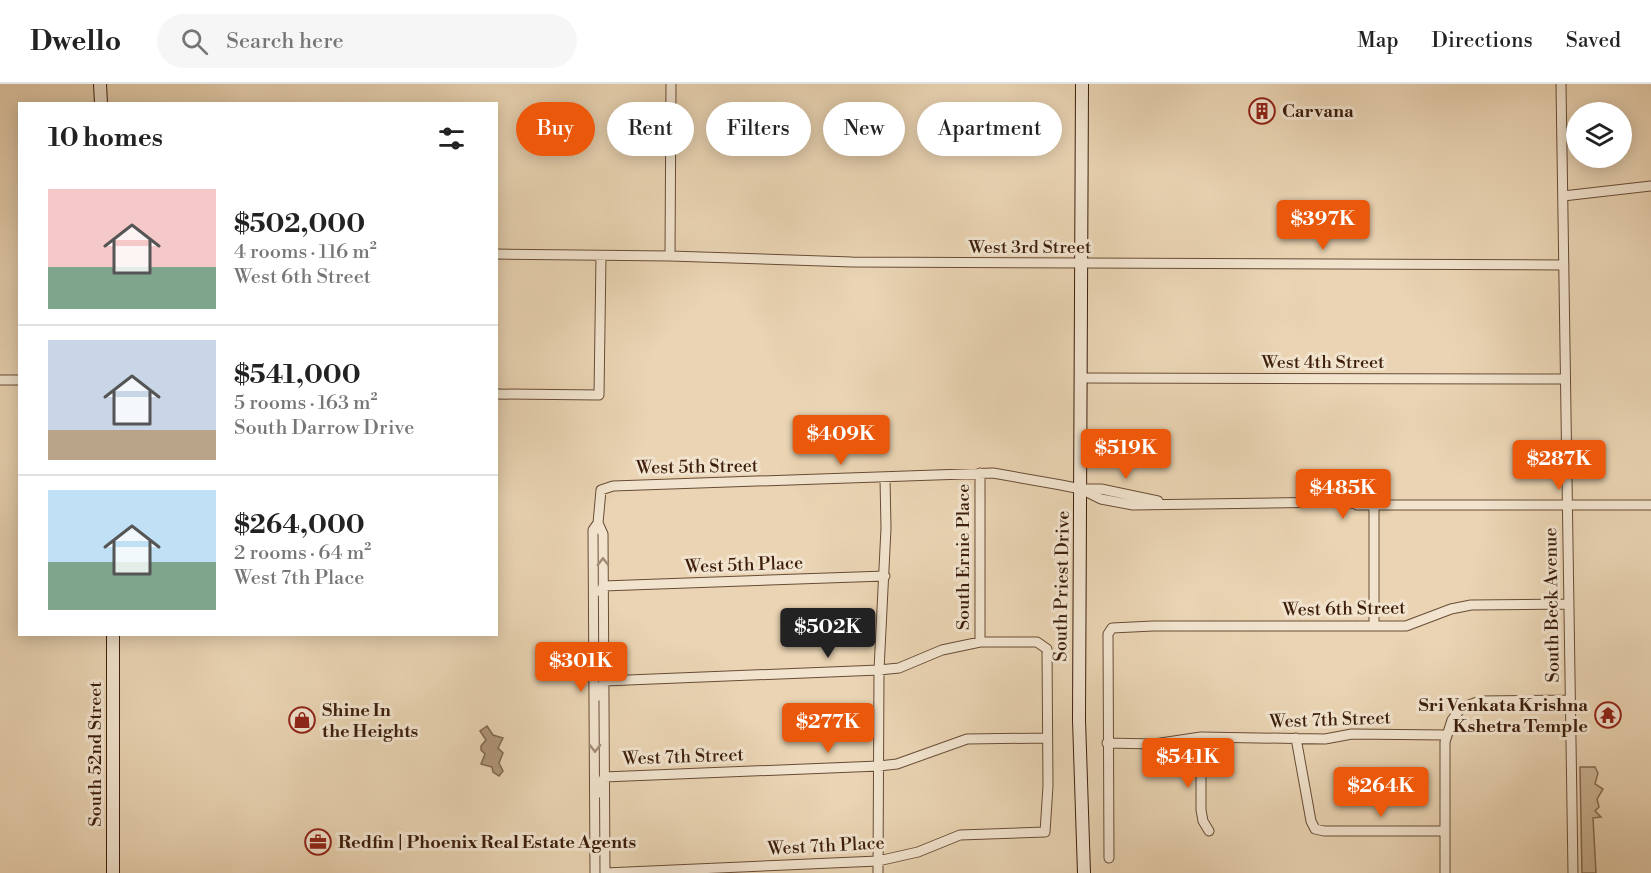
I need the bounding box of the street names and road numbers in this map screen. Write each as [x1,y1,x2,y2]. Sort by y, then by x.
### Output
street label: West 3rd Street [968,236,1092,259]
street label: West 4th Street [1261,351,1385,374]
street label: West 5th Street [635,454,759,480]
street label: South Ernie Place [952,484,975,630]
street label: South Priest Drive [1049,510,1075,662]
street label: South Beck Avenue [1539,527,1565,683]
street label: West 5th Place [684,551,803,579]
street label: West 6th Street [1281,596,1406,622]
street label: South 52nd Street [84,681,107,827]
street label: West 7th Street [1268,706,1392,734]
street label: West 7th Street [621,743,745,771]
street label: West 7th Place [766,831,885,861]

